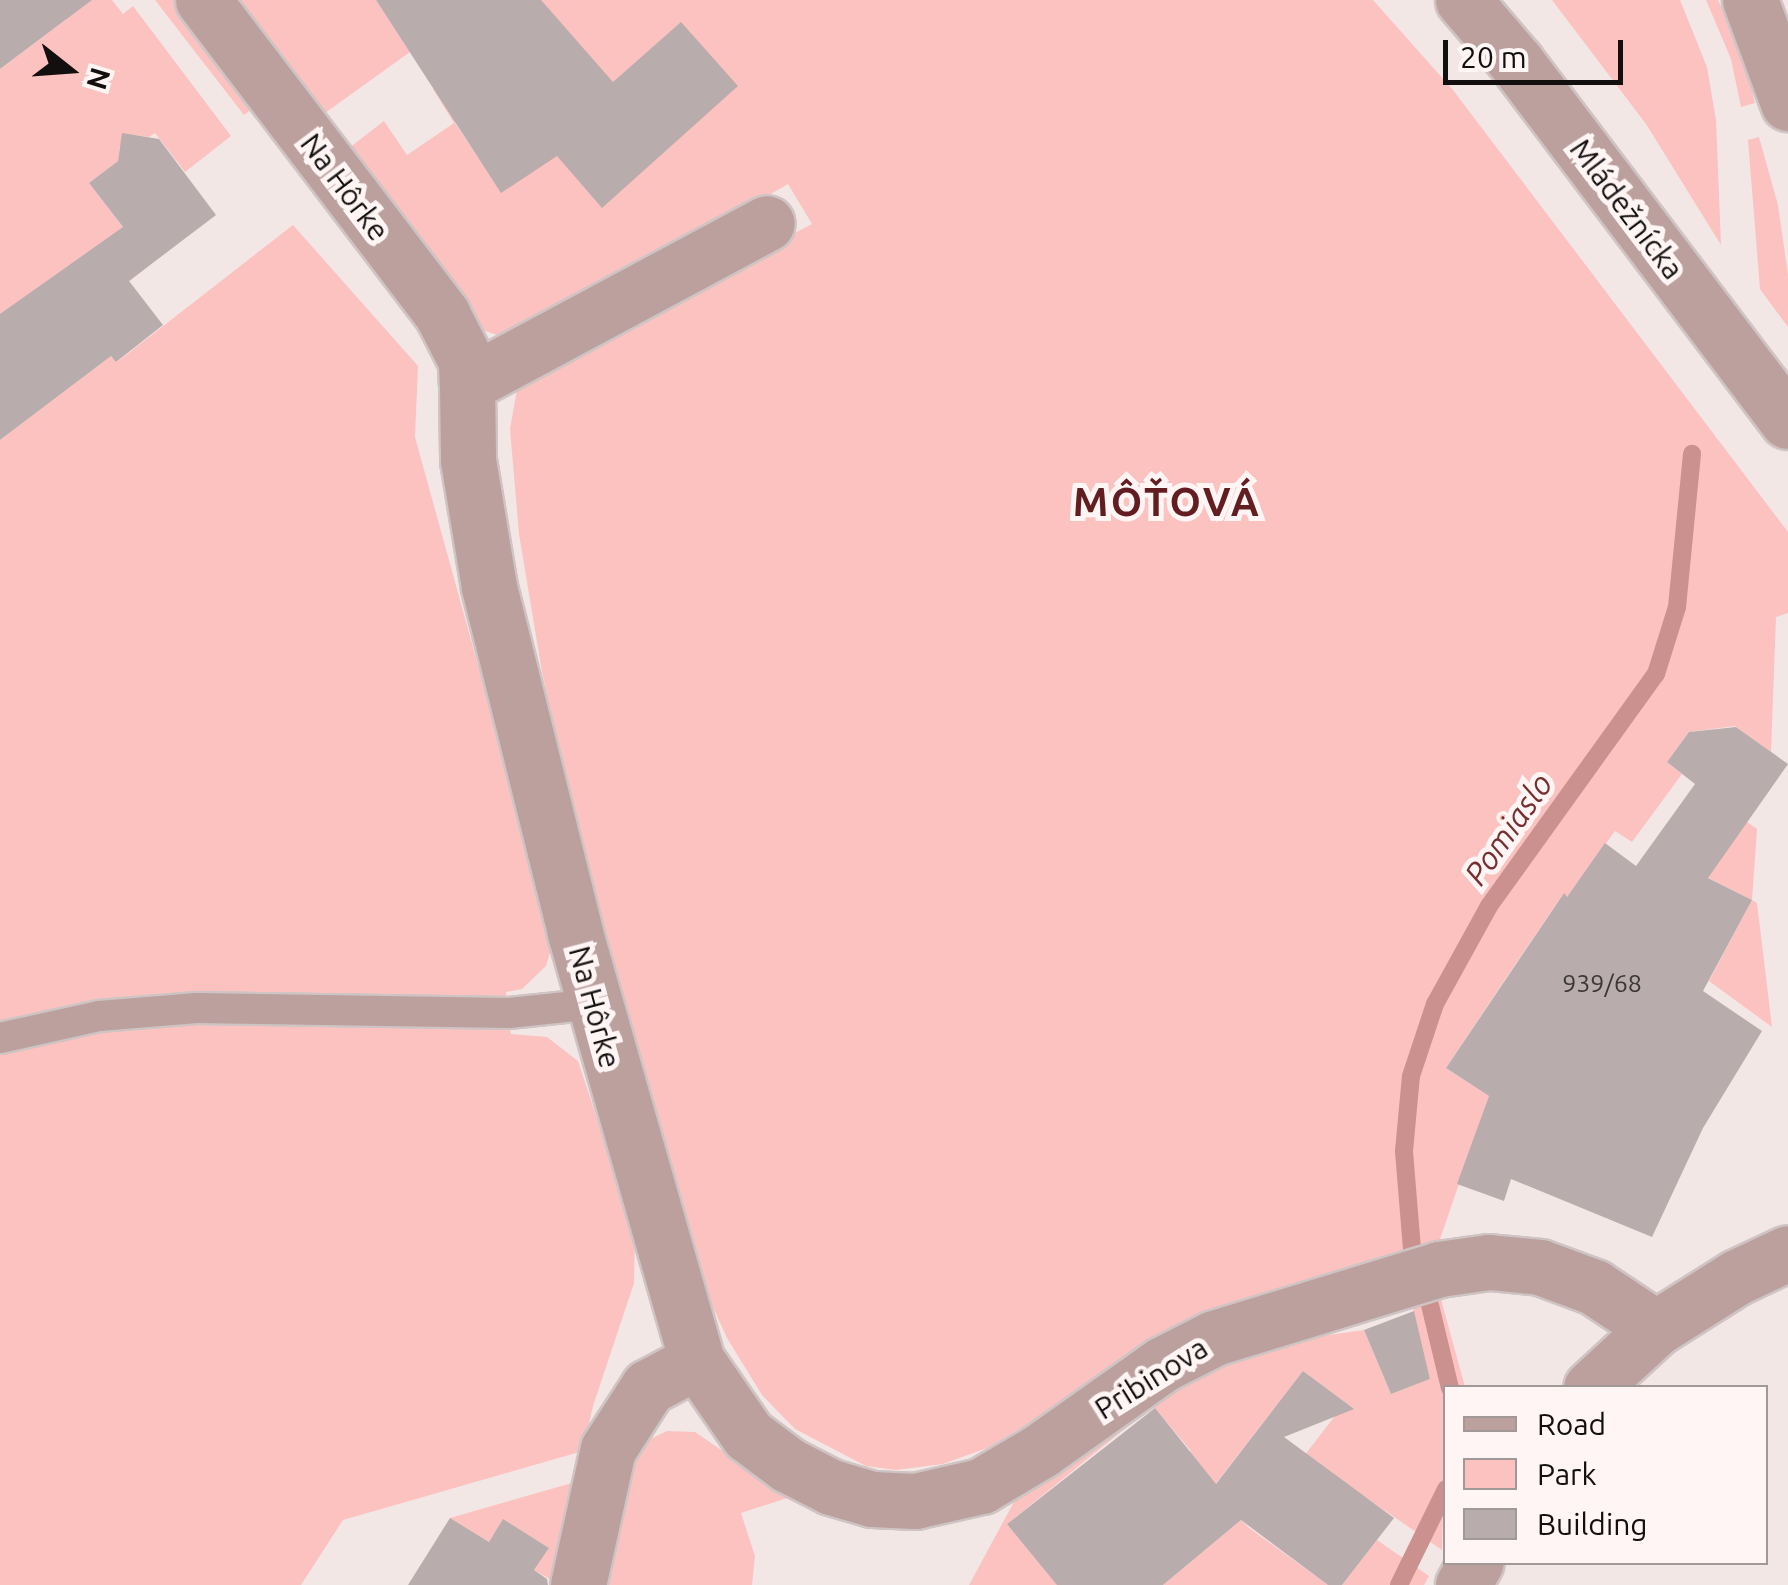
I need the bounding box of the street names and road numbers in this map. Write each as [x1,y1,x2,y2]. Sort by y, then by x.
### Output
street label: Na Hôrke [293,126,397,248]
street label: Mládežnícka [1563,132,1691,286]
street label: Na Hôrke [561,942,629,1072]
street label: Pribinova [1088,1329,1214,1427]

